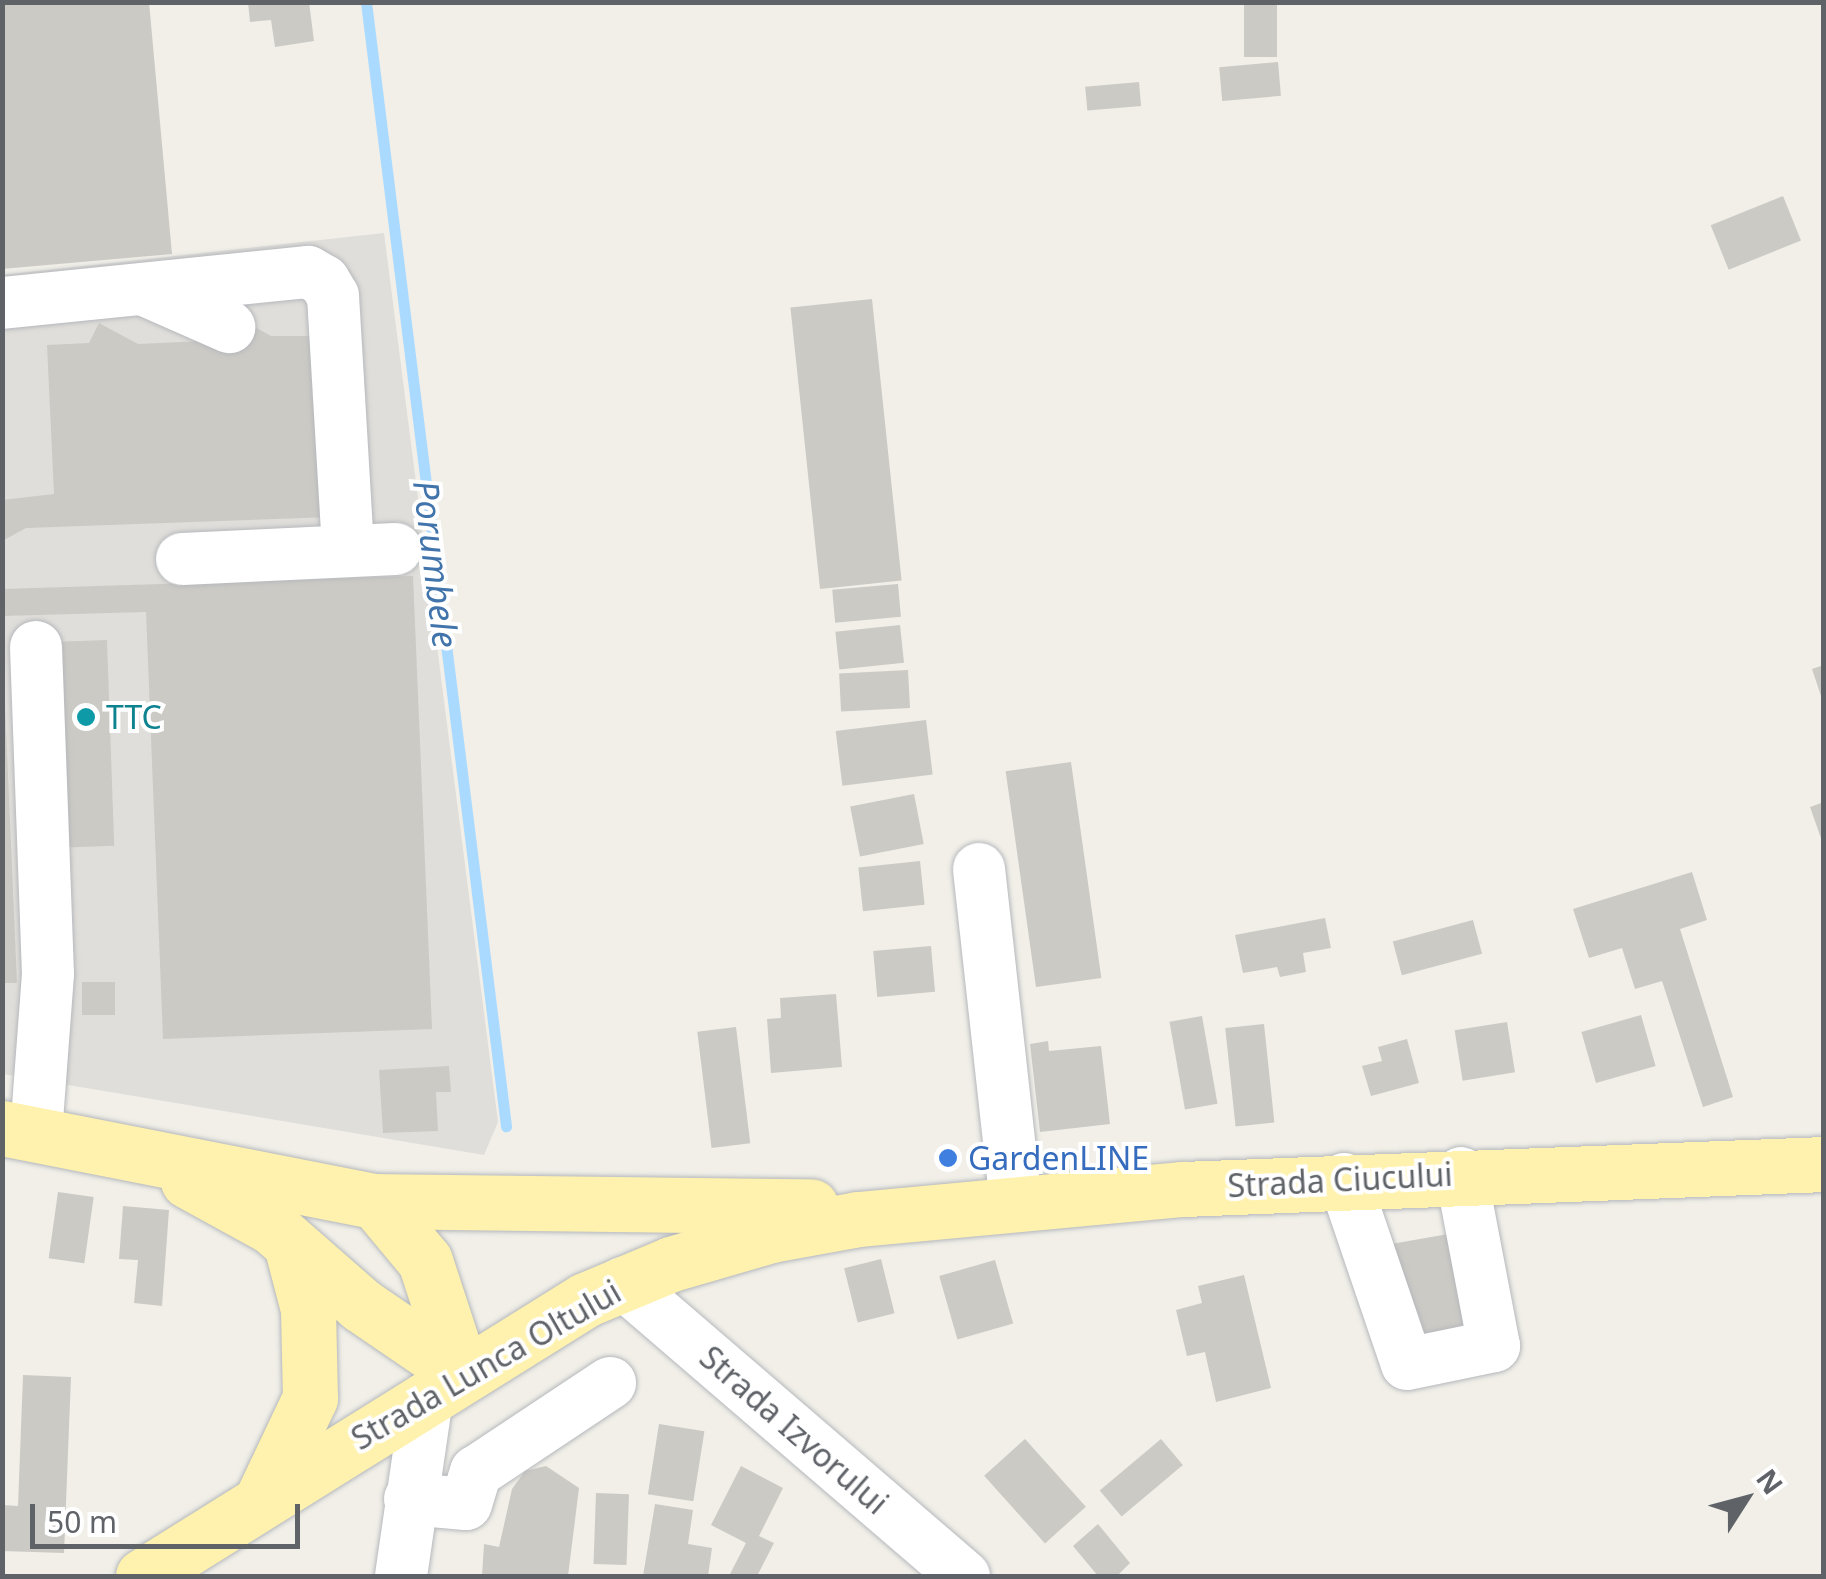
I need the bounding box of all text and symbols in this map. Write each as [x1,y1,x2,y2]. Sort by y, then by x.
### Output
water label: Porumbele [405,478,467,650]
place label: TTC [106,698,162,736]
marker: TTC [75,706,97,728]
place label: GardenLINE [968,1139,1149,1177]
marker: GardenLINE [937,1147,959,1169]
street label: Strada Ciucului [1227,1155,1453,1205]
street label: Strada Lunca Oltului [345,1272,627,1458]
street label: Strada Izvorului [692,1338,896,1522]
north arrow [1696,1449,1796,1549]
text: N [1748,1461,1792,1502]
scale bar [35,1484,305,1546]
text: 50 m [47,1501,117,1542]

